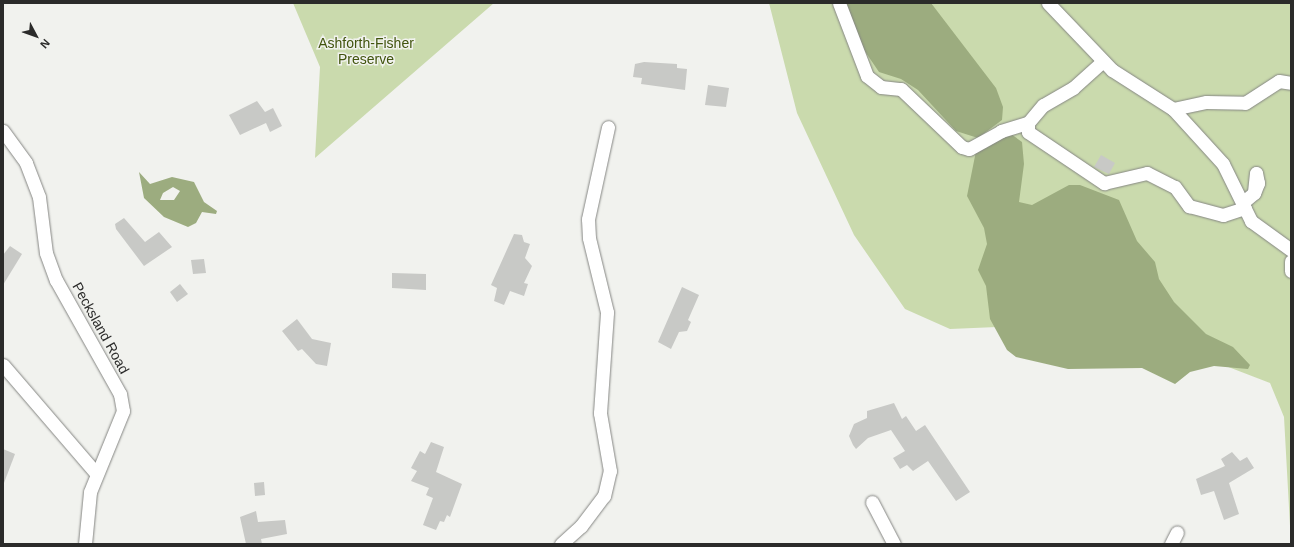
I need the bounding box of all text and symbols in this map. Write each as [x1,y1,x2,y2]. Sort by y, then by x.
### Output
north arrow [16,16,56,56]
park label: Ashforth-Fisher Preserve [318,35,414,68]
text: N [38,37,52,51]
street label: Pecksland Road [69,279,133,377]

